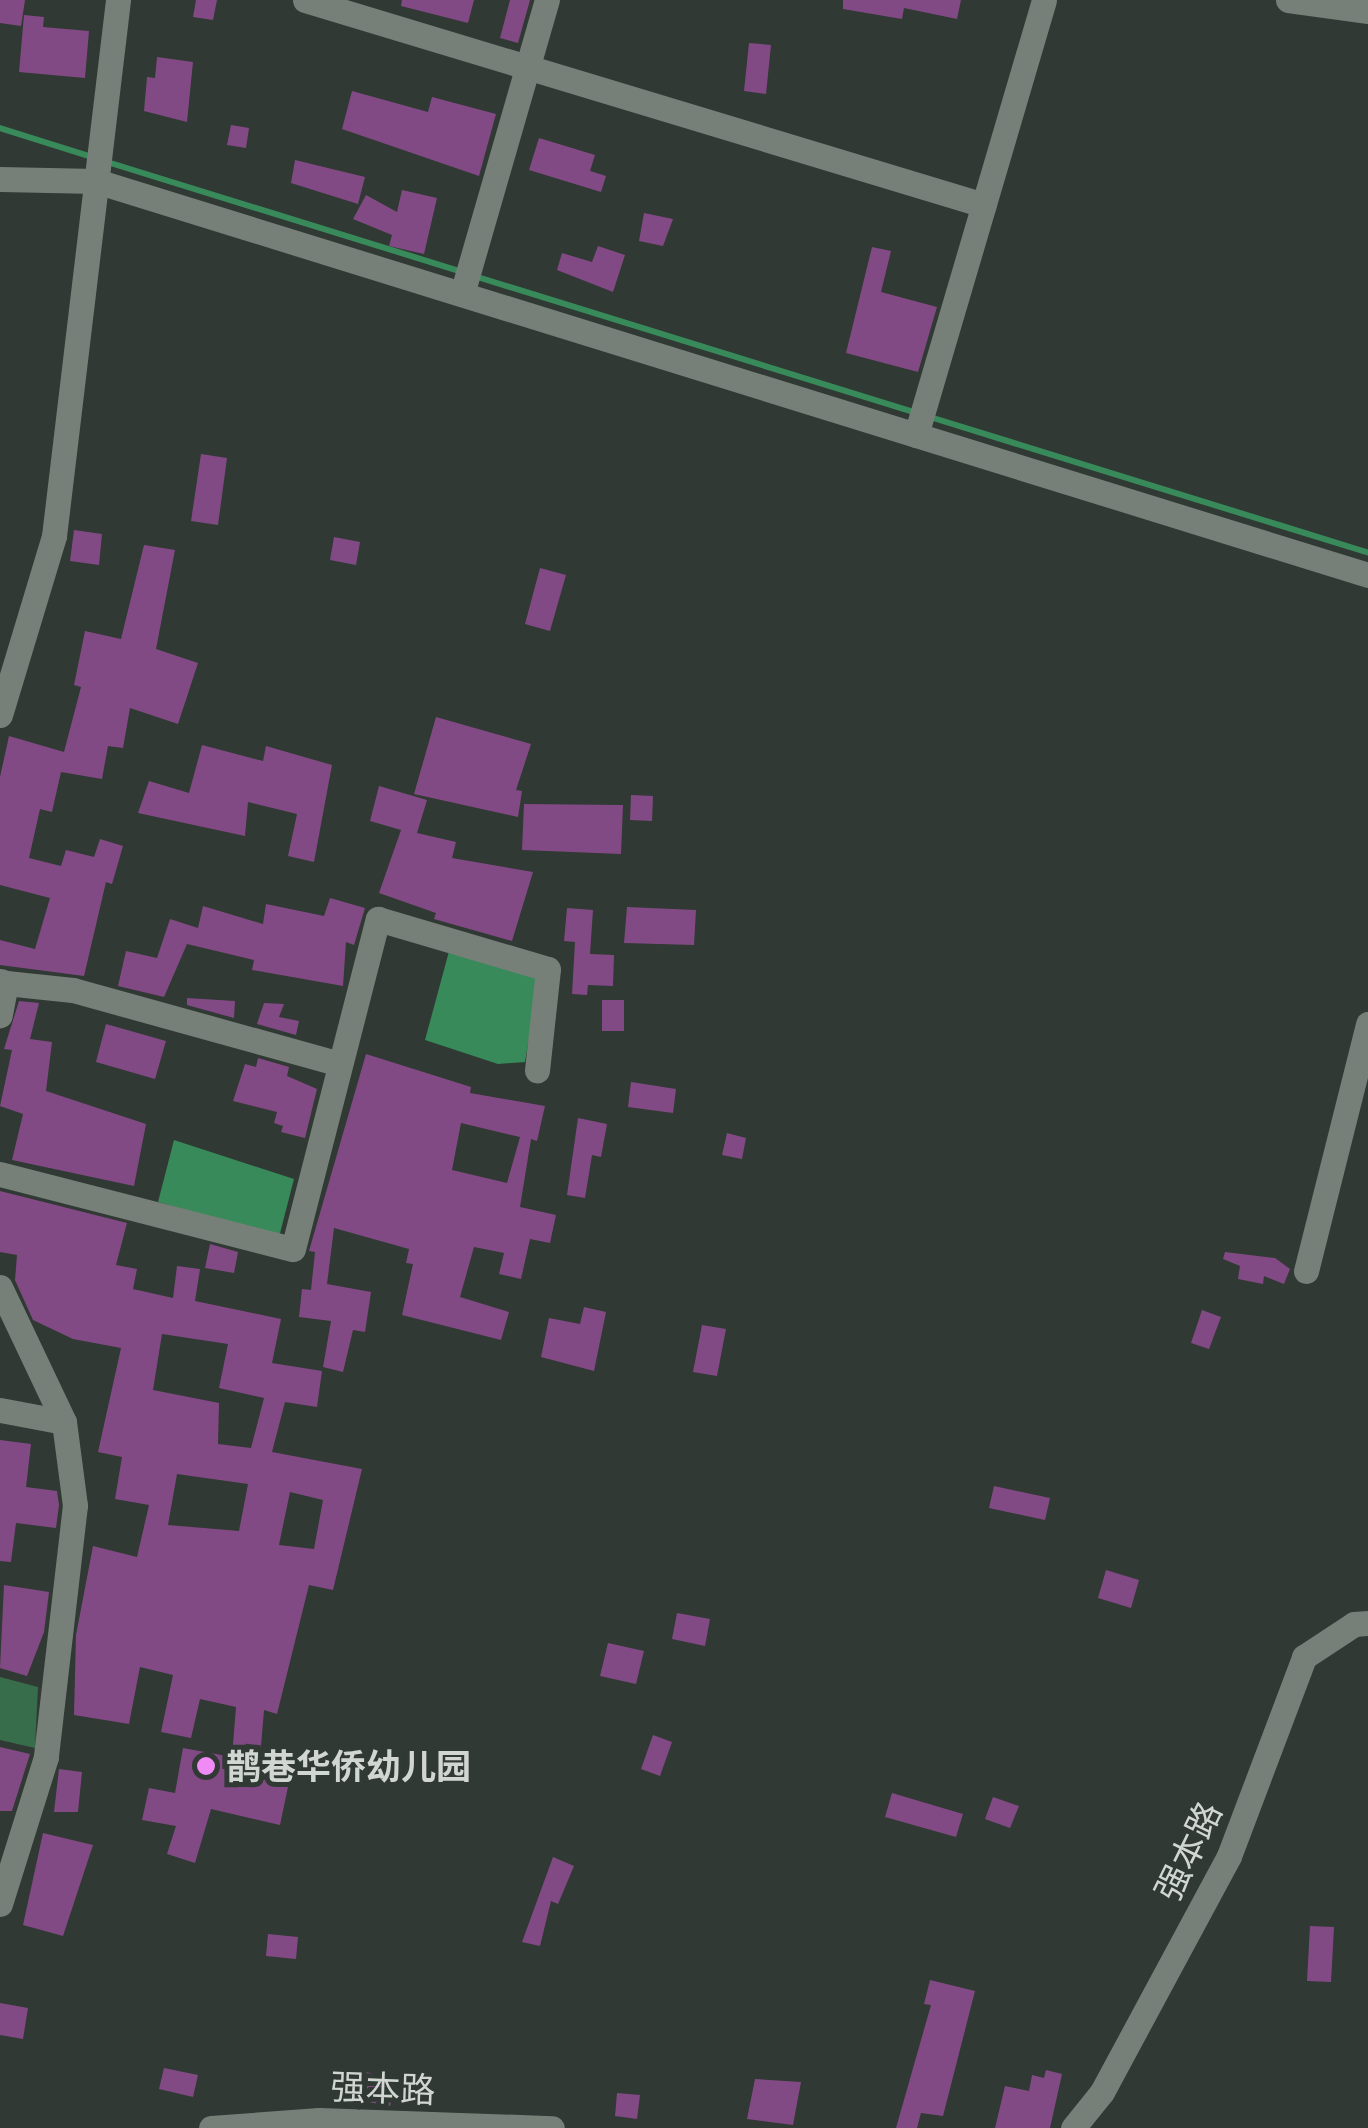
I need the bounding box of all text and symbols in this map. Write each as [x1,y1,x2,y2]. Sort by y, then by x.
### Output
place label: 鹊巷华侨幼儿园 [226,1745,471,1787]
marker: 鹊巷华侨幼儿园 [195,1755,217,1777]
street label: 强本路 [1146,1795,1230,1907]
street label: 强本路 [330,2065,436,2111]

